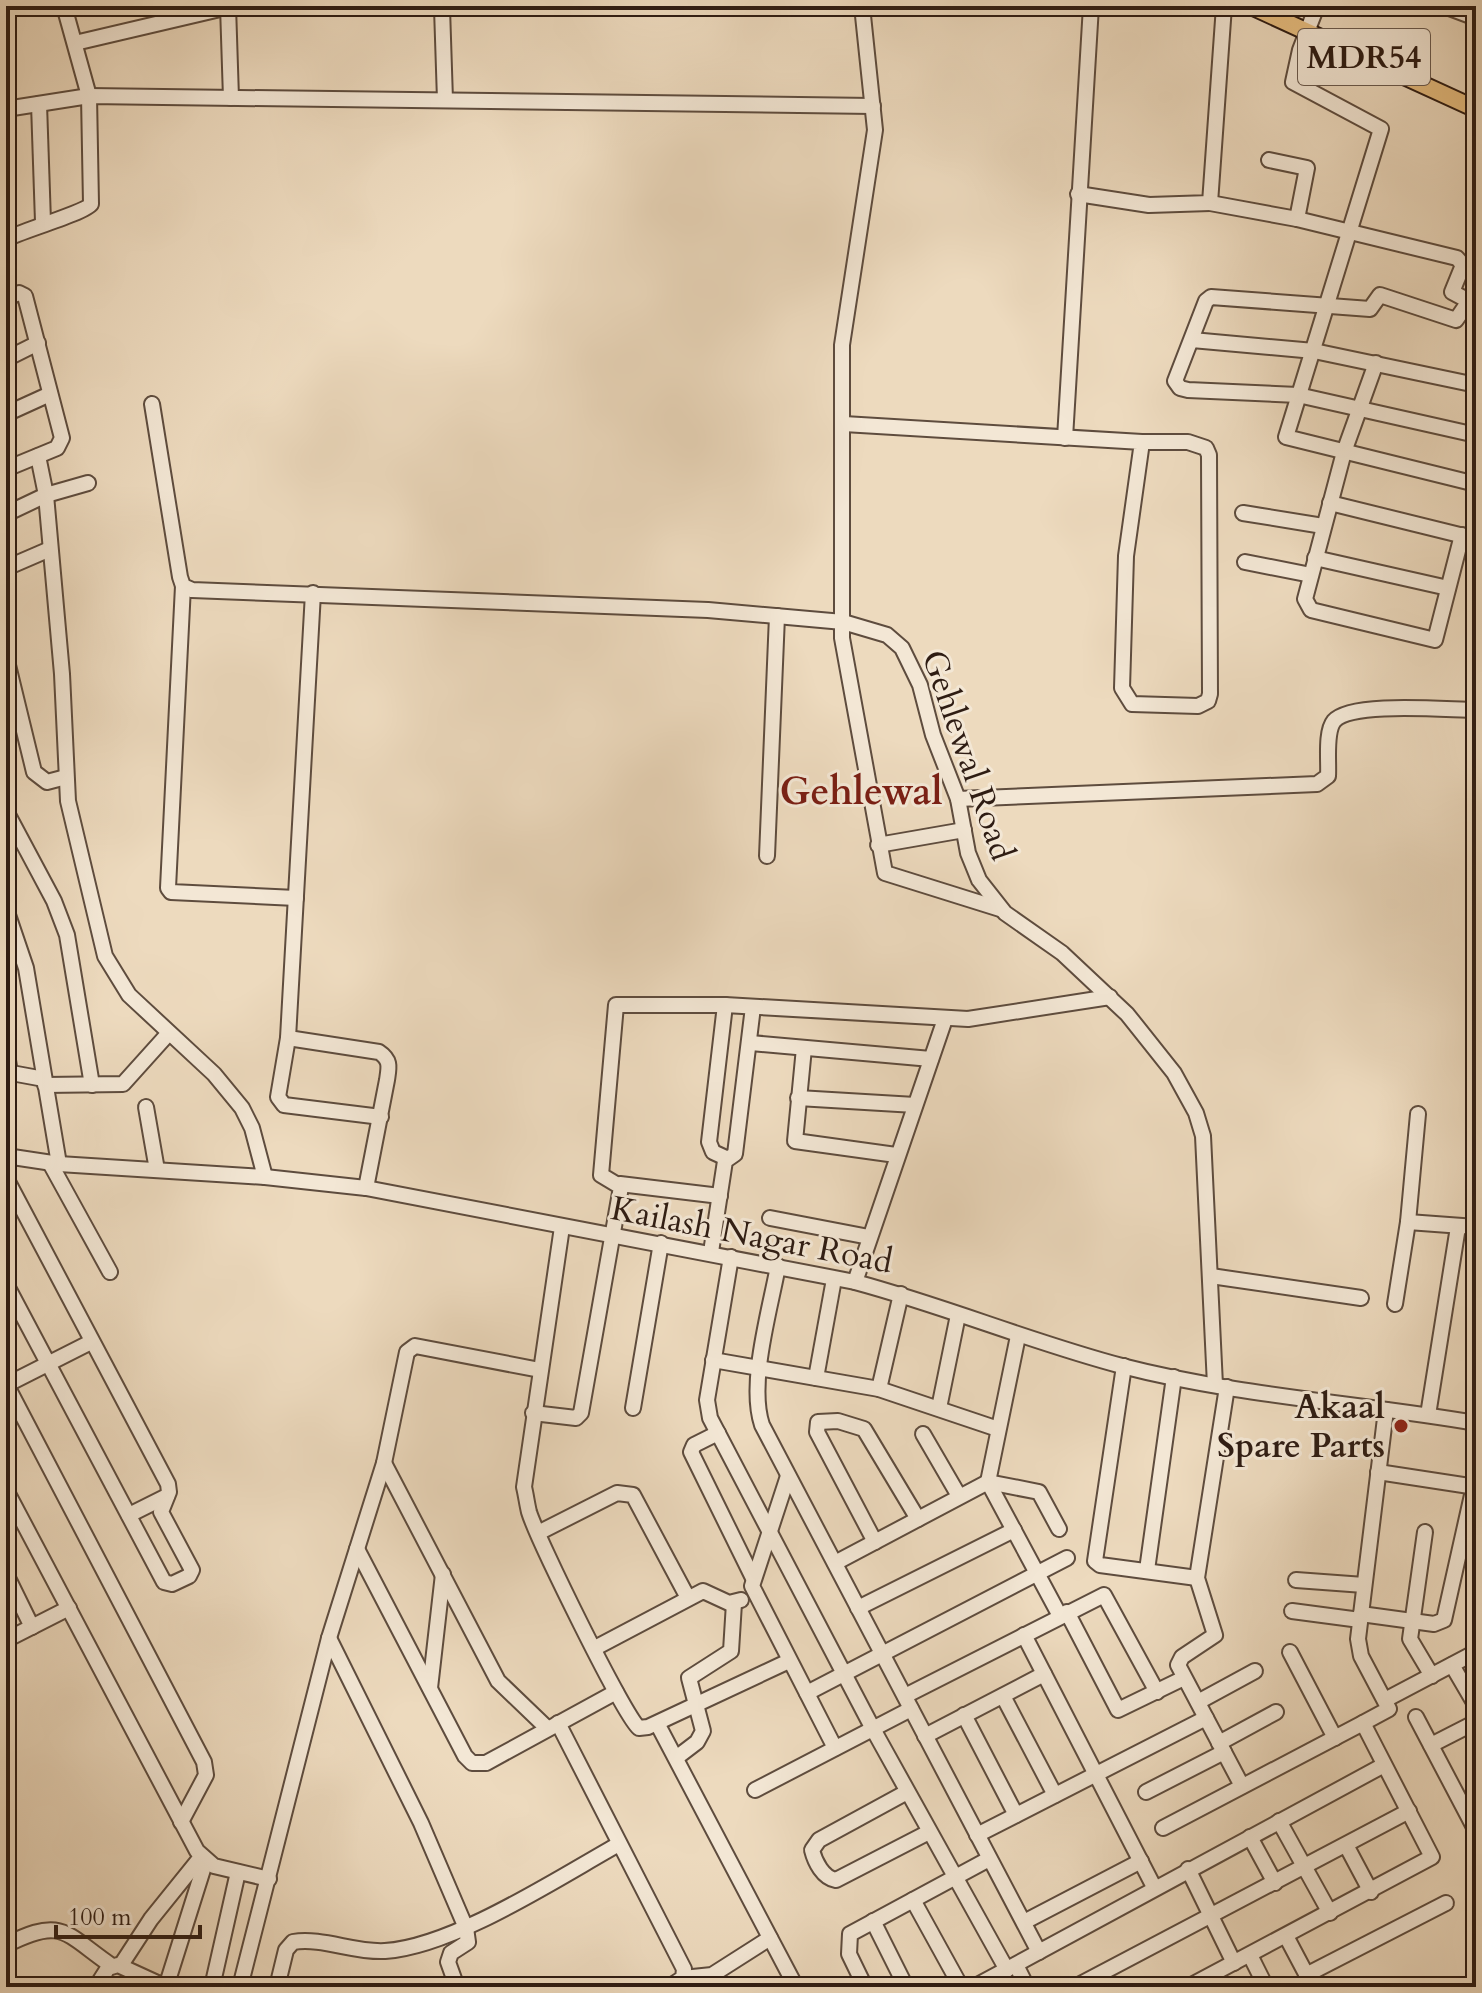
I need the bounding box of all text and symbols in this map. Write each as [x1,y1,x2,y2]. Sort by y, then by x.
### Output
road number: MDR54 [1298,29,1430,85]
street label: Gehlewal Road [911,644,1026,867]
district label: Gehlewal [780,766,942,818]
street label: Kailash Nagar Road [607,1185,896,1285]
place label: Akaal Spare Parts [1217,1384,1385,1469]
marker: Akaal Spare Parts [1392,1417,1410,1435]
scale bar [56,1889,200,1939]
text: 100 m [68,1901,132,1934]

